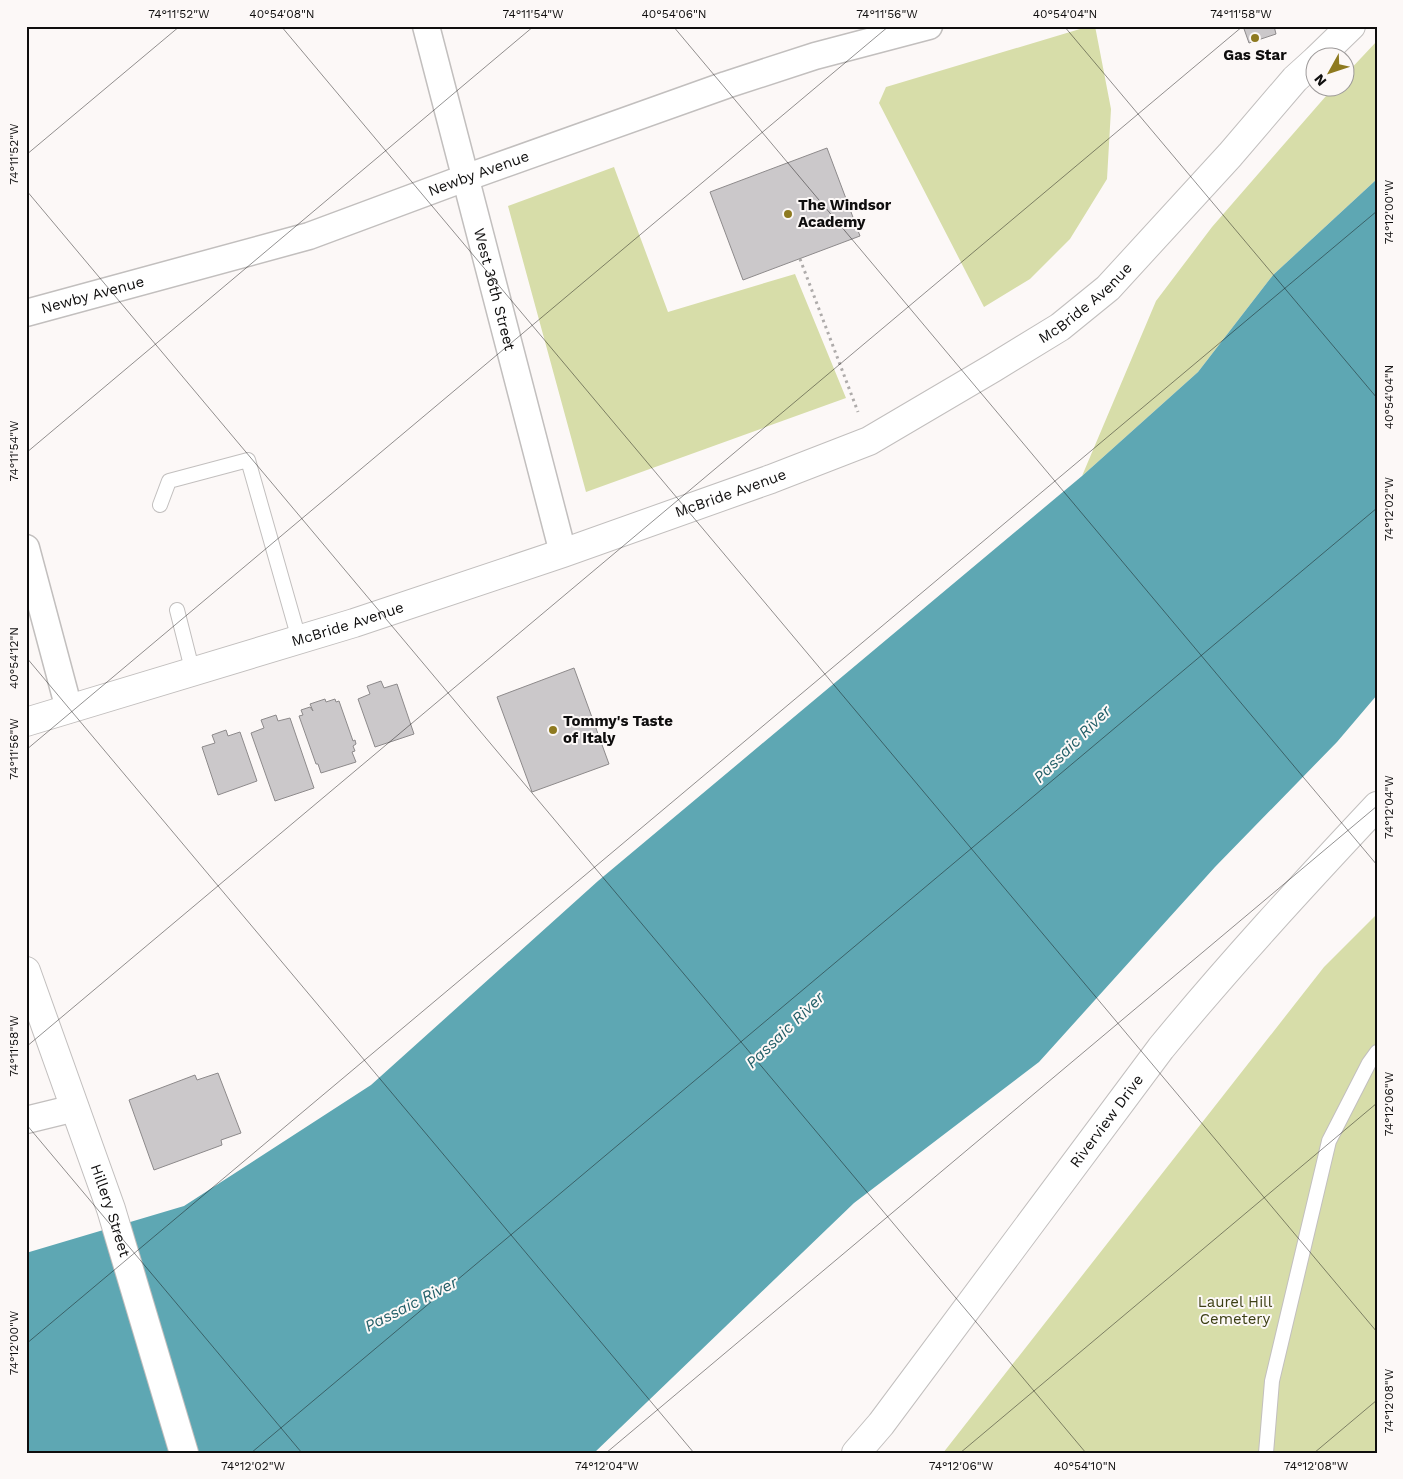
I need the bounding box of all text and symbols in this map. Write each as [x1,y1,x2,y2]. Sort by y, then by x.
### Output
text: 74°11'52"W [148,7,210,21]
text: 40°54'08"N [249,7,315,21]
text: 74°11'54"W [502,7,564,21]
text: 40°54'06"N [641,7,707,21]
text: 74°11'56"W [856,7,918,21]
text: 40°54'04"N [1033,7,1097,21]
text: 74°11'58"W [1210,7,1272,21]
marker: Gas Star [1249,32,1261,44]
place label: Gas Star [1223,46,1287,64]
north arrow [1306,48,1356,98]
text: N [1311,71,1330,89]
text: 74°11'52"W [7,123,21,185]
street label: Newby Avenue [426,147,531,200]
text: 74°12'00"W [1382,179,1396,244]
place label: The Windsor Academy [798,196,892,231]
marker: The Windsor Academy [782,208,794,220]
street label: West 36th Street [470,226,519,353]
street label: McBride Avenue [1035,259,1136,347]
street label: Newby Avenue [39,272,146,317]
text: 40°54'04"N [1382,365,1396,429]
text: 74°11'54"W [7,420,21,482]
street label: McBride Avenue [673,465,789,521]
text: 74°12'02"W [1382,476,1396,541]
street label: McBride Avenue [289,598,406,650]
text: 40°54'12"N [7,627,21,689]
water label: Passaic River [1029,701,1115,787]
place label: Tommy's Taste of Italy [563,712,673,747]
text: 74°11'56"W [7,718,21,780]
marker: Tommy's Taste of Italy [547,724,559,736]
text: 74°12'04"W [1382,775,1396,839]
water label: Passaic River [742,987,829,1072]
text: 74°11'58"W [7,1015,21,1077]
street label: Riverview Drive [1066,1071,1147,1171]
text: 74°12'06"W [1382,1071,1396,1136]
street label: Hillery Street [87,1162,134,1260]
water label: Passaic River [361,1272,461,1336]
park label: Laurel Hill Cemetery [1198,1293,1273,1328]
text: 74°12'00"W [7,1310,21,1375]
text: 74°12'08"W [1382,1368,1396,1433]
text: 74°12'02"W [221,1459,286,1473]
text: 74°12'04"W [575,1459,639,1473]
text: 74°12'06"W [929,1459,994,1473]
text: 40°54'10"N [1054,1459,1116,1473]
text: 74°12'08"W [1284,1459,1349,1473]

